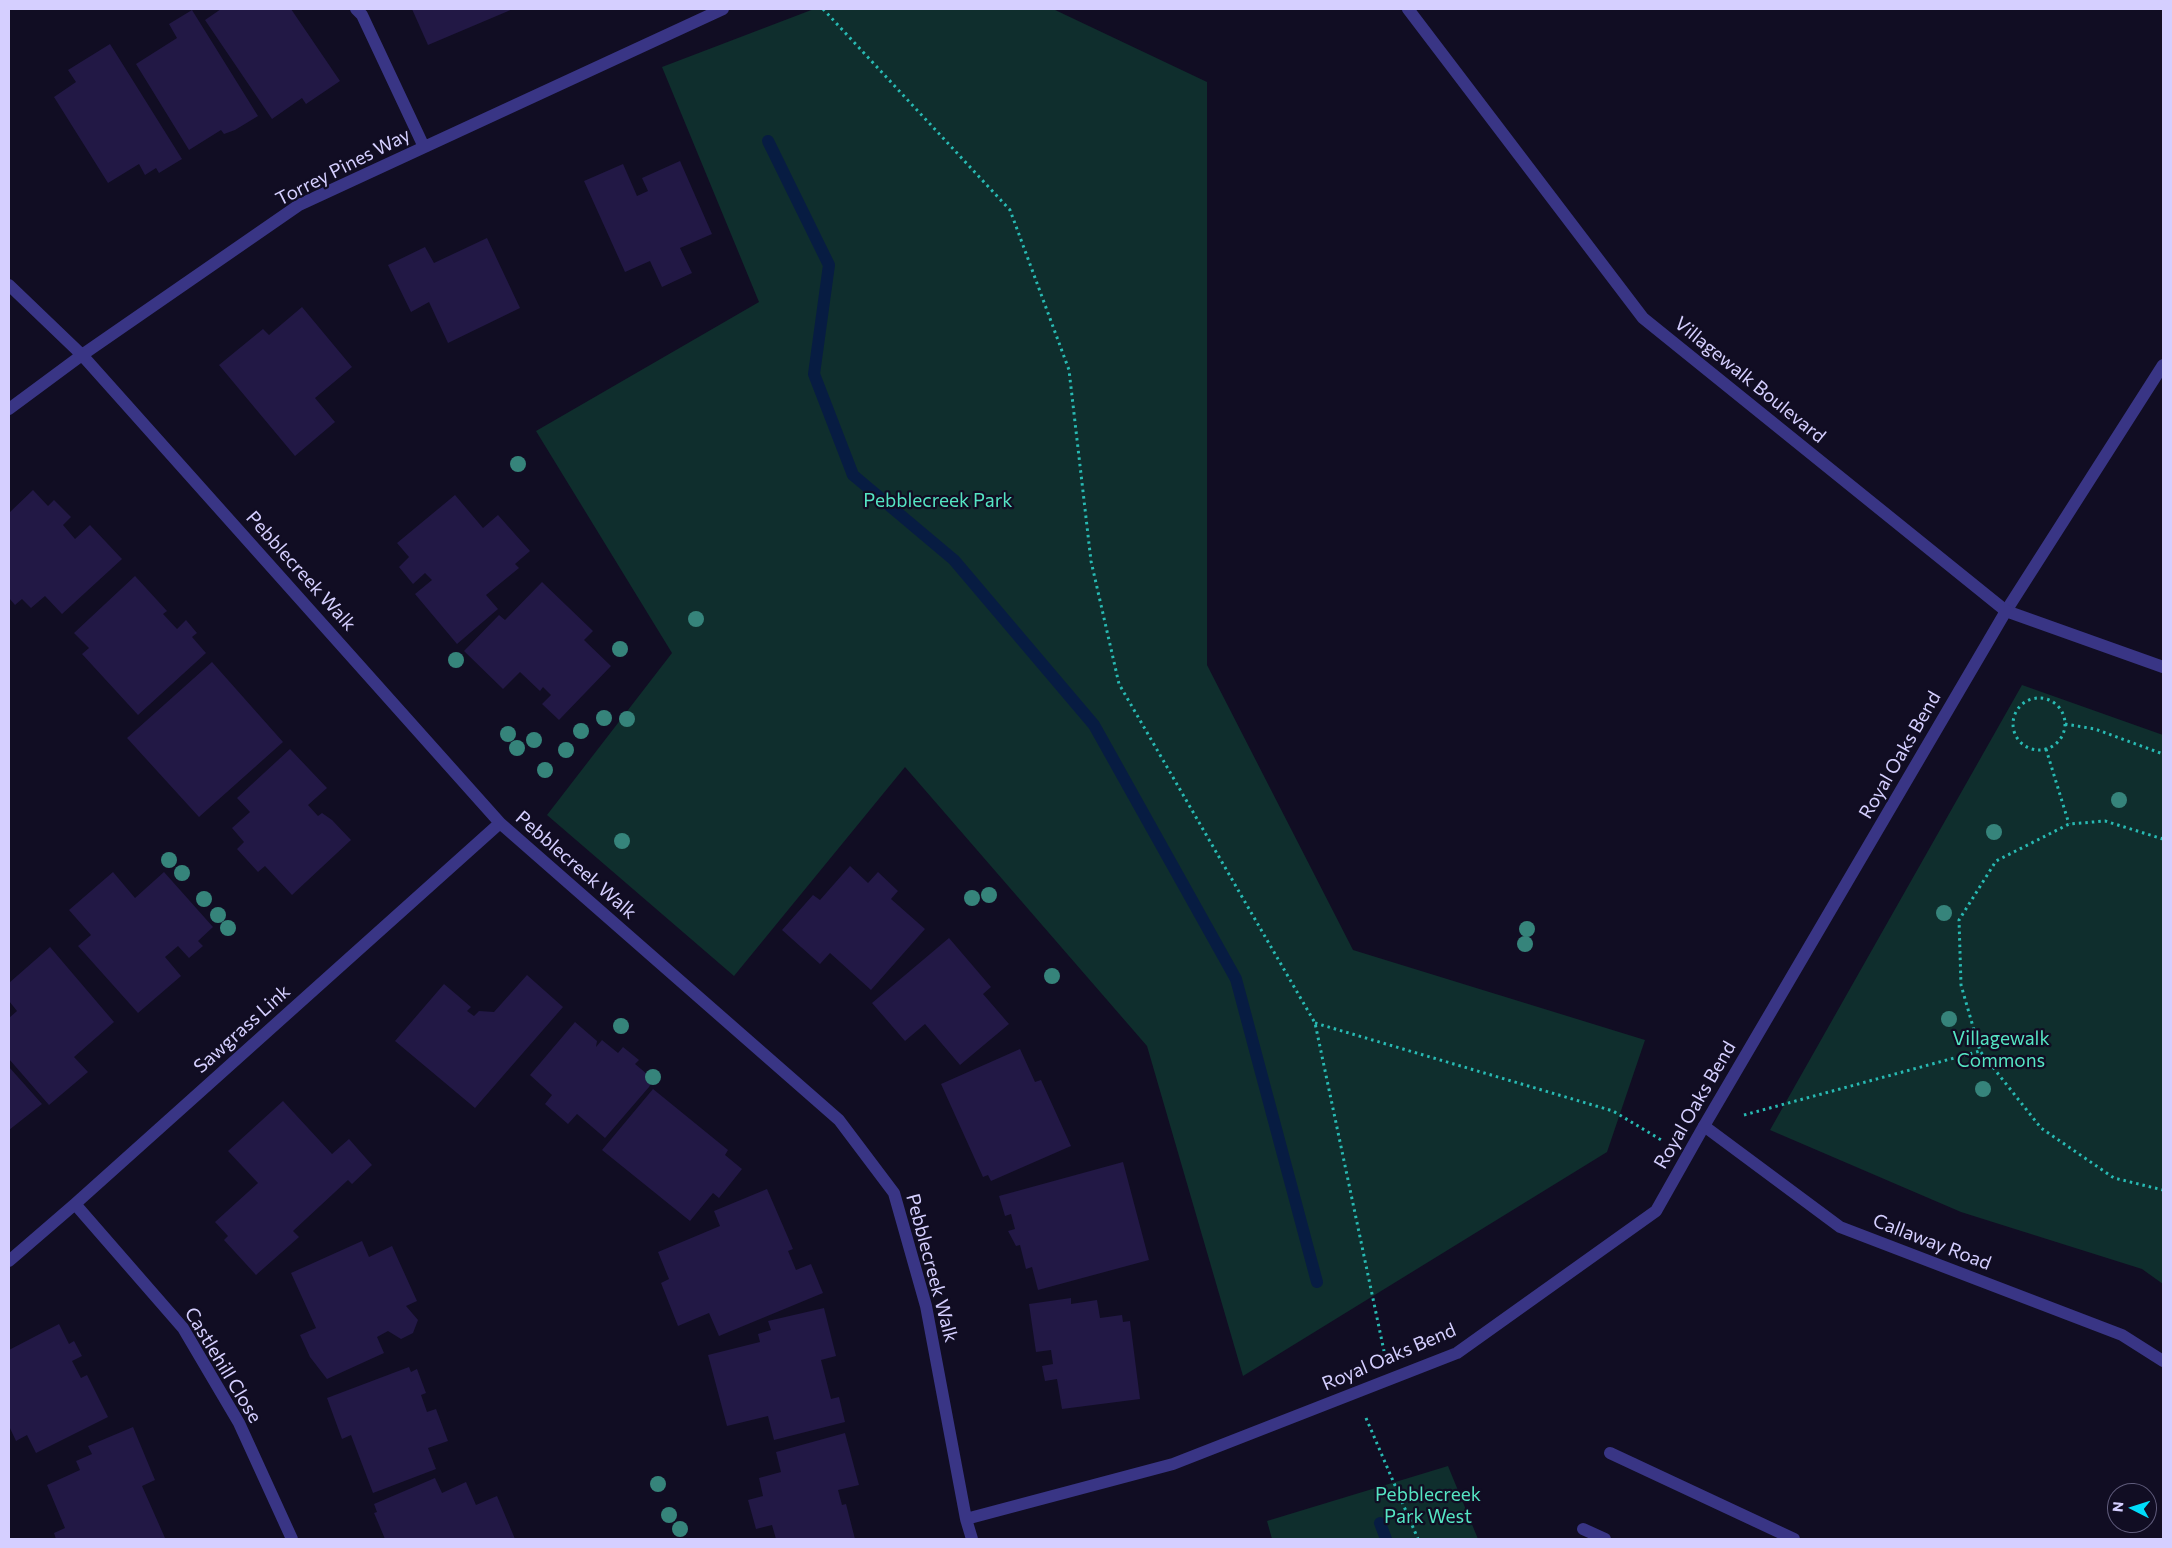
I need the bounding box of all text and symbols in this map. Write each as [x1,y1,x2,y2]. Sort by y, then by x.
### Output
street label: Torrey Pines Way [272,123,414,211]
street label: Villagewalk Boulevard [1670,312,1830,448]
park label: Pebblecreek Park [863,490,1013,512]
street label: Pebblecreek Walk [241,507,361,635]
street label: Royal Oaks Bend [1854,687,1946,823]
street label: Pebblecreek Walk [511,806,641,924]
street label: Sawgrass Link [189,980,295,1078]
park label: Villagewalk Commons [1952,1028,2050,1072]
street label: Royal Oaks Bend [1649,1037,1741,1173]
street label: Pebblecreek Walk [901,1191,963,1345]
street label: Callaway Road [1870,1209,1994,1275]
street label: Castlehill Close [180,1303,266,1427]
street label: Royal Oaks Bend [1319,1318,1459,1396]
north arrow [2107,1483,2157,1533]
park label: Pebblecreek Park West [1375,1484,1481,1528]
text: N [2109,1501,2126,1513]

